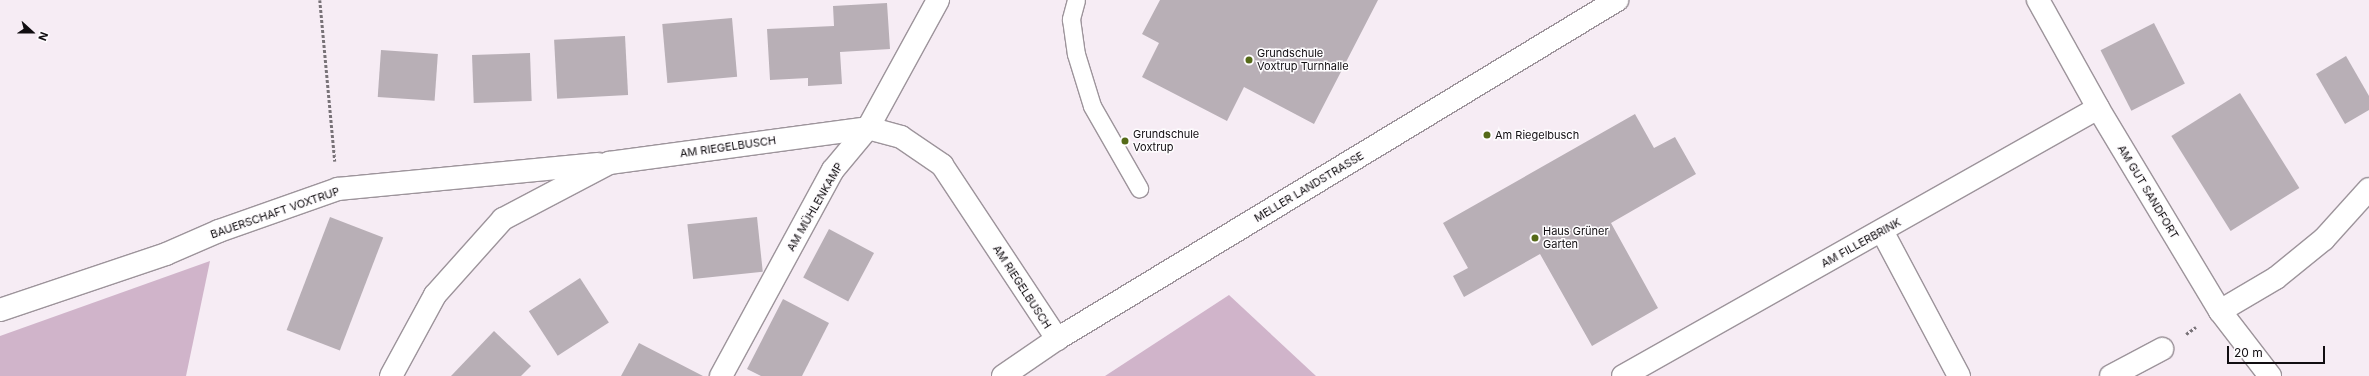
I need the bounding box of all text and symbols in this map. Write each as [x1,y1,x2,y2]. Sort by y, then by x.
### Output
north arrow [12,12,52,52]
text: N [35,30,51,43]
place label: Grundschule Voxtrup Turnhalle [1257,47,1349,73]
marker: Grundschule Voxtrup Turnhalle [1244,55,1254,65]
place label: Grundschule Voxtrup [1133,128,1199,154]
place label: Am Riegelbusch [1495,128,1579,142]
marker: Am Riegelbusch [1482,130,1492,140]
street label: AM RIEGELBUSCH [679,134,777,160]
marker: Grundschule Voxtrup [1120,136,1130,146]
street label: AM GUT SANDFORT [2115,143,2181,241]
street label: MELLER LANDSTRASSE [1252,149,1366,225]
street label: AM MÜHLENKAMP [784,160,846,254]
street label: BAUERSCHAFT VOXTRUP [209,185,341,241]
street label: AM FILLERBRINK [1819,216,1903,270]
place label: Haus Grüner Garten [1543,225,1609,251]
marker: Haus Grüner Garten [1530,233,1540,243]
street label: AM RIEGELBUSCH [990,243,1054,331]
scale bar [2229,338,2327,364]
text: 20 m [2234,345,2263,360]

